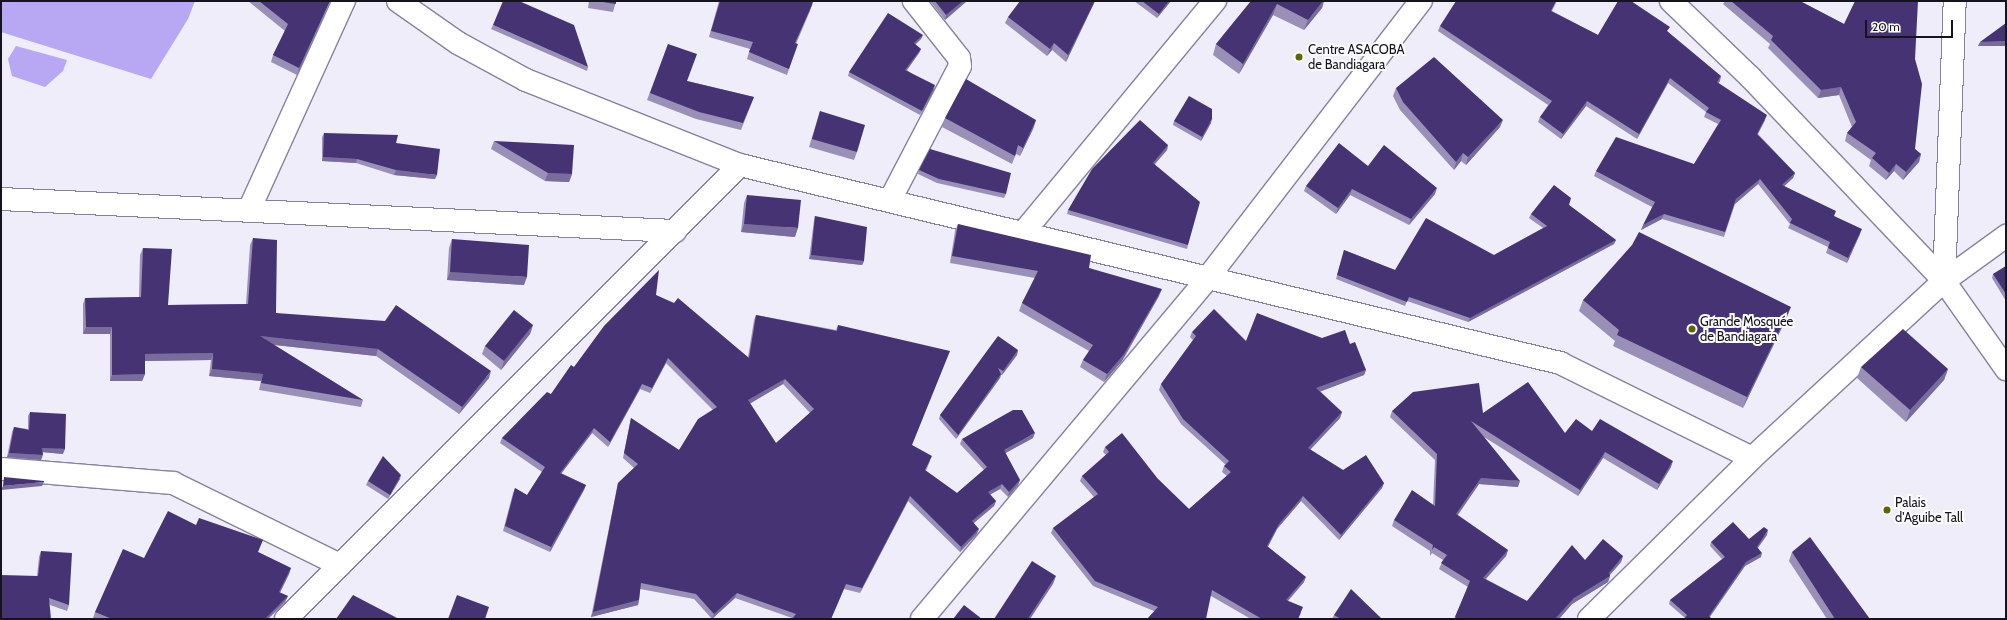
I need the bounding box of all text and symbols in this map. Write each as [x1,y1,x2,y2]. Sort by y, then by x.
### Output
scale bar [1867,12,1955,38]
text: 20 m [1872,19,1900,34]
place label: Centre ASACOBA de Bandiagara [1308,42,1405,73]
marker: Centre ASACOBA de Bandiagara [1293,51,1305,63]
place label: Grande Mosquée de Bandiagara [1700,314,1793,345]
marker: Grande Mosquée de Bandiagara [1687,324,1697,334]
place label: Palais d'Aguibe Tall [1895,495,1963,526]
marker: Palais d'Aguibe Tall [1882,505,1892,515]

